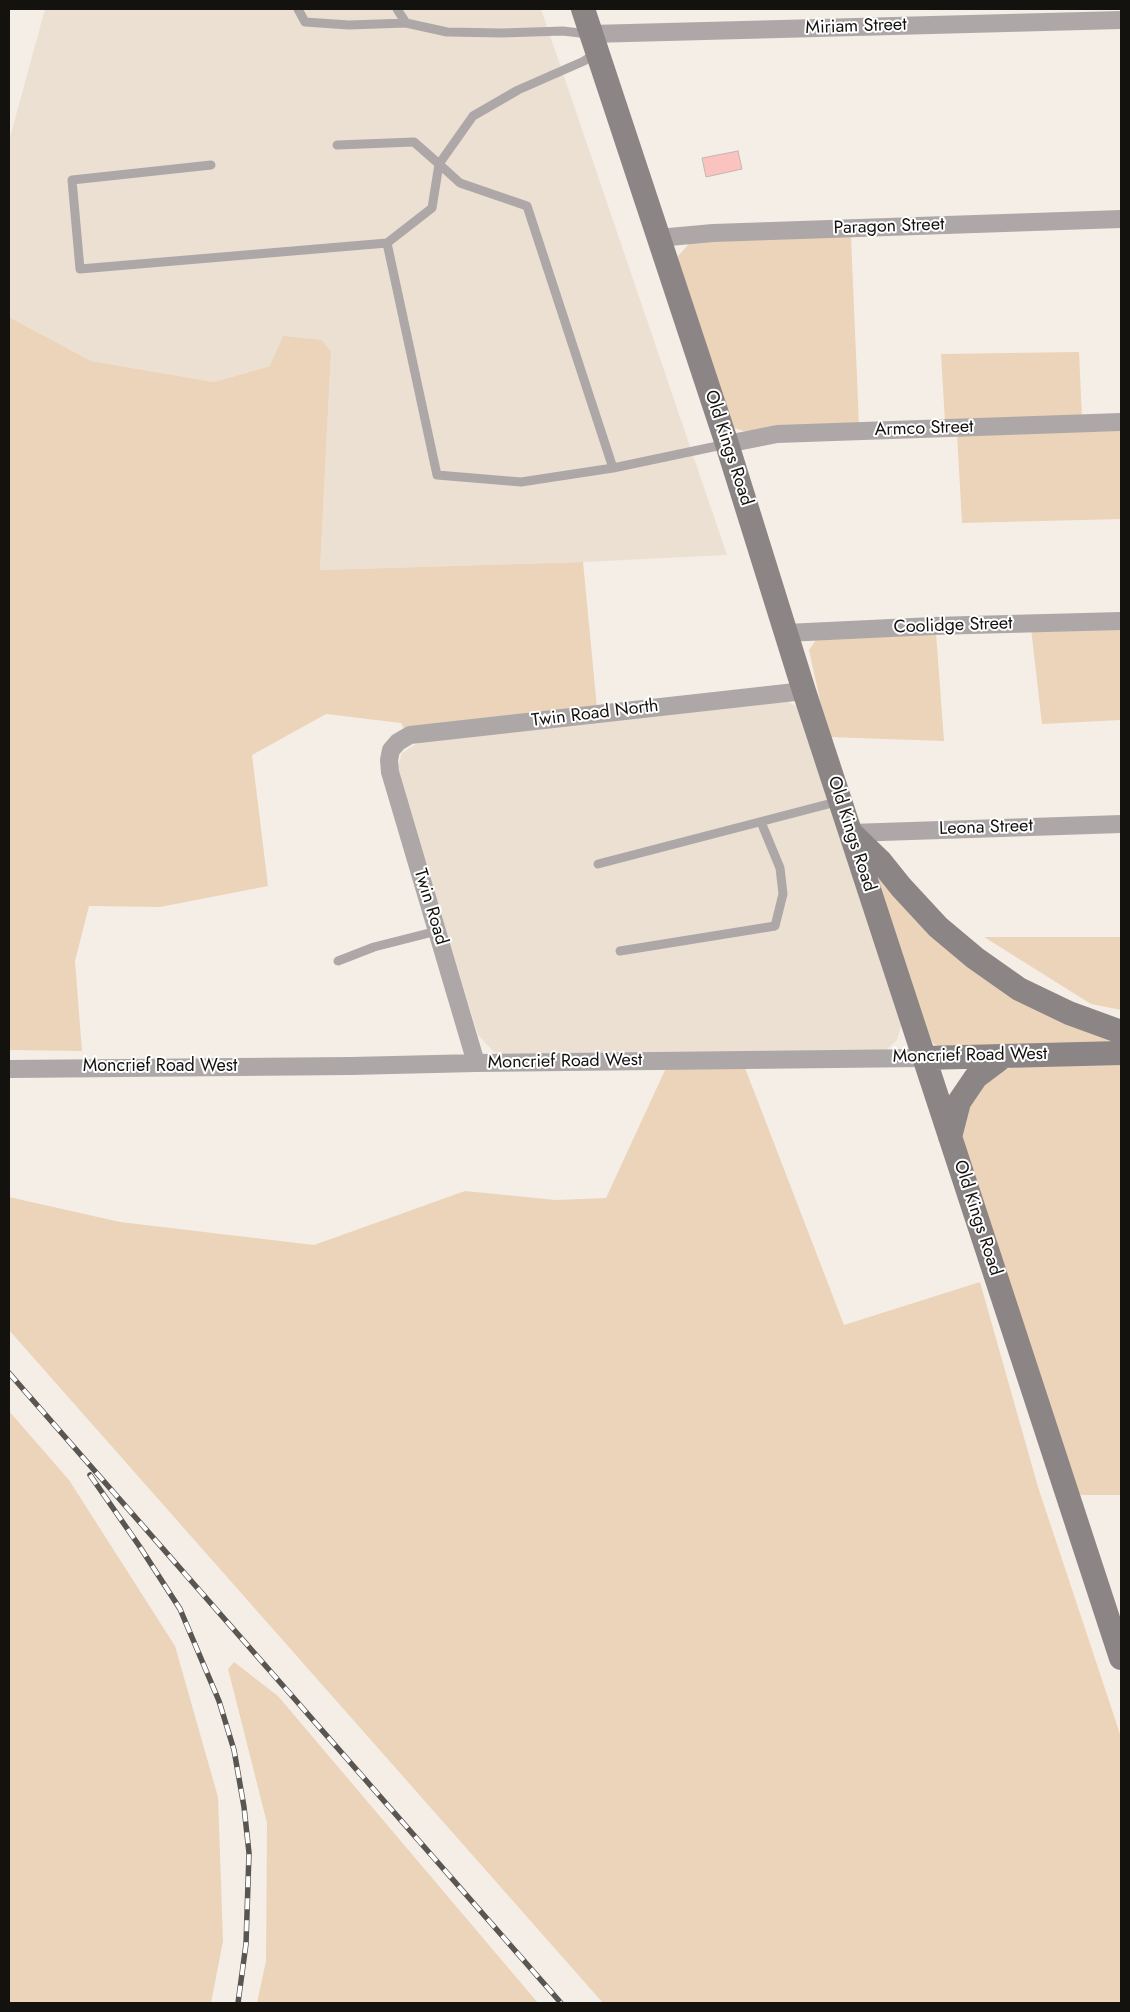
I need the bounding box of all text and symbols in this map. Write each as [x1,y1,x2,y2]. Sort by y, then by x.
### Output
street label: Miriam Street [805,14,907,40]
street label: Paragon Street [833,214,945,240]
street label: Old Kings Road [699,388,757,508]
street label: Armco Street [874,416,974,442]
street label: Coolidge Street [893,613,1013,639]
street label: Twin Road North [530,696,660,732]
street label: Old Kings Road [822,774,880,894]
street label: Leona Street [939,816,1033,840]
street label: Twin Road [408,866,452,948]
street label: Moncrief Road West [893,1044,1047,1068]
street label: Moncrief Road West [488,1050,642,1074]
street label: Moncrief Road West [83,1056,237,1078]
street label: Old Kings Road [948,1158,1006,1278]

